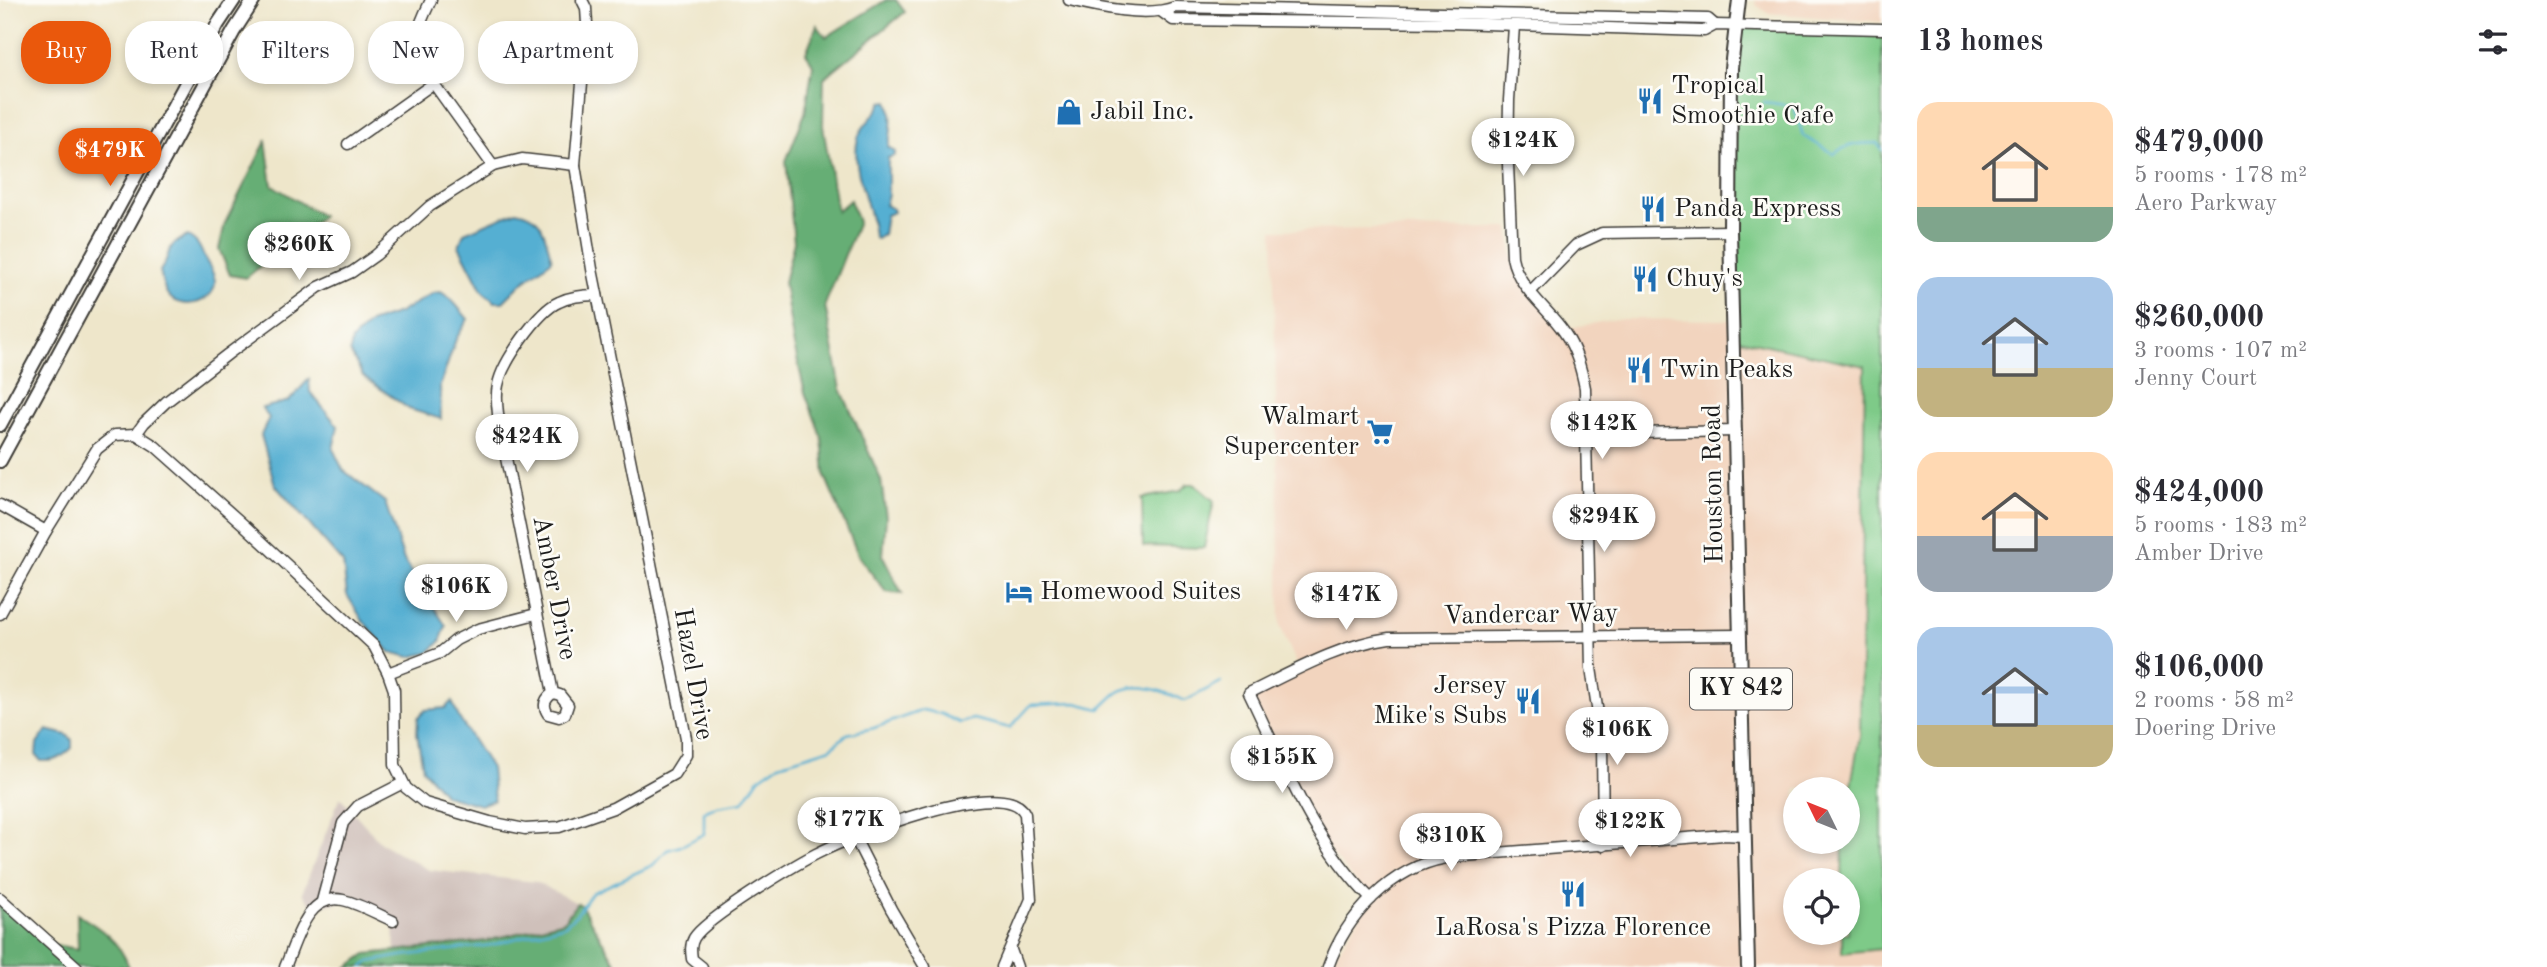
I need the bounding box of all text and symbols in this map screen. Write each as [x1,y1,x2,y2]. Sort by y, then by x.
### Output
chip: Buy [21,21,111,84]
chip: Rent [125,21,223,84]
chip: Filters [237,21,354,84]
chip: New [368,21,464,84]
chip: Apartment [478,21,638,84]
icon: filters [2474,23,2512,61]
text: 13 homes [1917,27,2043,57]
place label: Tropical Smoothie Cafe [1671,73,1834,129]
restaurant icon: Tropical Smoothie Cafe [1635,86,1665,116]
shop icon: Jabil Inc. [1054,97,1084,127]
place label: Jabil Inc. [1090,99,1194,125]
pin: $124K [1474,118,1572,178]
pin: $479K [61,128,159,188]
text: $479,000 [2134,128,2264,158]
text: $124K [1487,129,1559,152]
icon: home [1973,130,2057,214]
text: $479K [74,139,146,162]
text: 5 rooms · 178 m² [2134,164,2307,187]
text: Aero Parkway [2134,192,2277,215]
restaurant icon: Panda Express [1638,194,1668,224]
place label: Panda Express [1674,196,1841,222]
pin: $260K [250,222,348,282]
text: $260K [263,233,335,256]
restaurant icon: Chuy's [1630,264,1660,294]
place label: Chuy's [1666,266,1743,292]
text: $260,000 [2134,303,2264,333]
icon: home [1973,305,2057,389]
text: 3 rooms · 107 m² [2134,339,2307,362]
restaurant icon: Twin Peaks [1624,355,1654,385]
place label: Twin Peaks [1660,357,1793,383]
text: Jenny Court [2134,367,2257,390]
pin: $142K [1553,402,1651,461]
place label: Walmart Supercenter [1224,404,1359,460]
street label: Houston Road [1700,404,1728,564]
text: $142K [1566,412,1638,435]
pin: $424K [478,414,576,474]
supermarket icon: Walmart Supercenter [1365,417,1395,447]
text: $424K [491,425,563,448]
text: $424,000 [2134,478,2264,508]
icon: home [1973,480,2057,564]
pin: $294K [1555,494,1653,554]
text: $294K [1568,505,1640,528]
street label: Amber Drive [527,514,581,662]
text: 5 rooms · 183 m² [2134,514,2307,537]
text: Amber Drive [2134,542,2263,565]
pin: $106K [407,564,505,624]
pin: $147K [1297,572,1395,632]
text: $106K [420,575,492,598]
hotel icon: Homewood Suites [1004,577,1034,607]
place label: Homewood Suites [1040,579,1241,605]
text: $147K [1310,583,1382,606]
street label: Vandercar Way [1443,600,1619,630]
street label: Hazel Drive [669,606,717,742]
text: $106,000 [2134,653,2264,683]
icon: home [1973,655,2057,739]
road number: KY 842 [1690,668,1792,710]
place label: Jersey Mike's Subs [1373,673,1507,729]
restaurant icon: Jersey Mike's Subs [1513,686,1543,716]
text: 2 rooms · 58 m² [2134,689,2294,712]
pin: $106K [1568,708,1666,767]
text: Doering Drive [2134,717,2276,740]
text: $106K [1581,718,1653,741]
pin: $155K [1233,736,1331,795]
text: $155K [1246,746,1318,769]
north arrow [1783,777,1860,854]
map controls [1783,777,1860,945]
pin: $177K [800,798,898,857]
pin: $122K [1581,800,1679,859]
text: $177K [813,808,885,831]
text: $122K [1594,810,1666,833]
pin: $310K [1402,814,1500,873]
text: $310K [1415,824,1487,847]
button: locate [1783,868,1860,945]
restaurant icon: LaRosa's Pizza Florence [1558,879,1588,909]
place label: LaRosa's Pizza Florence [1435,915,1711,941]

